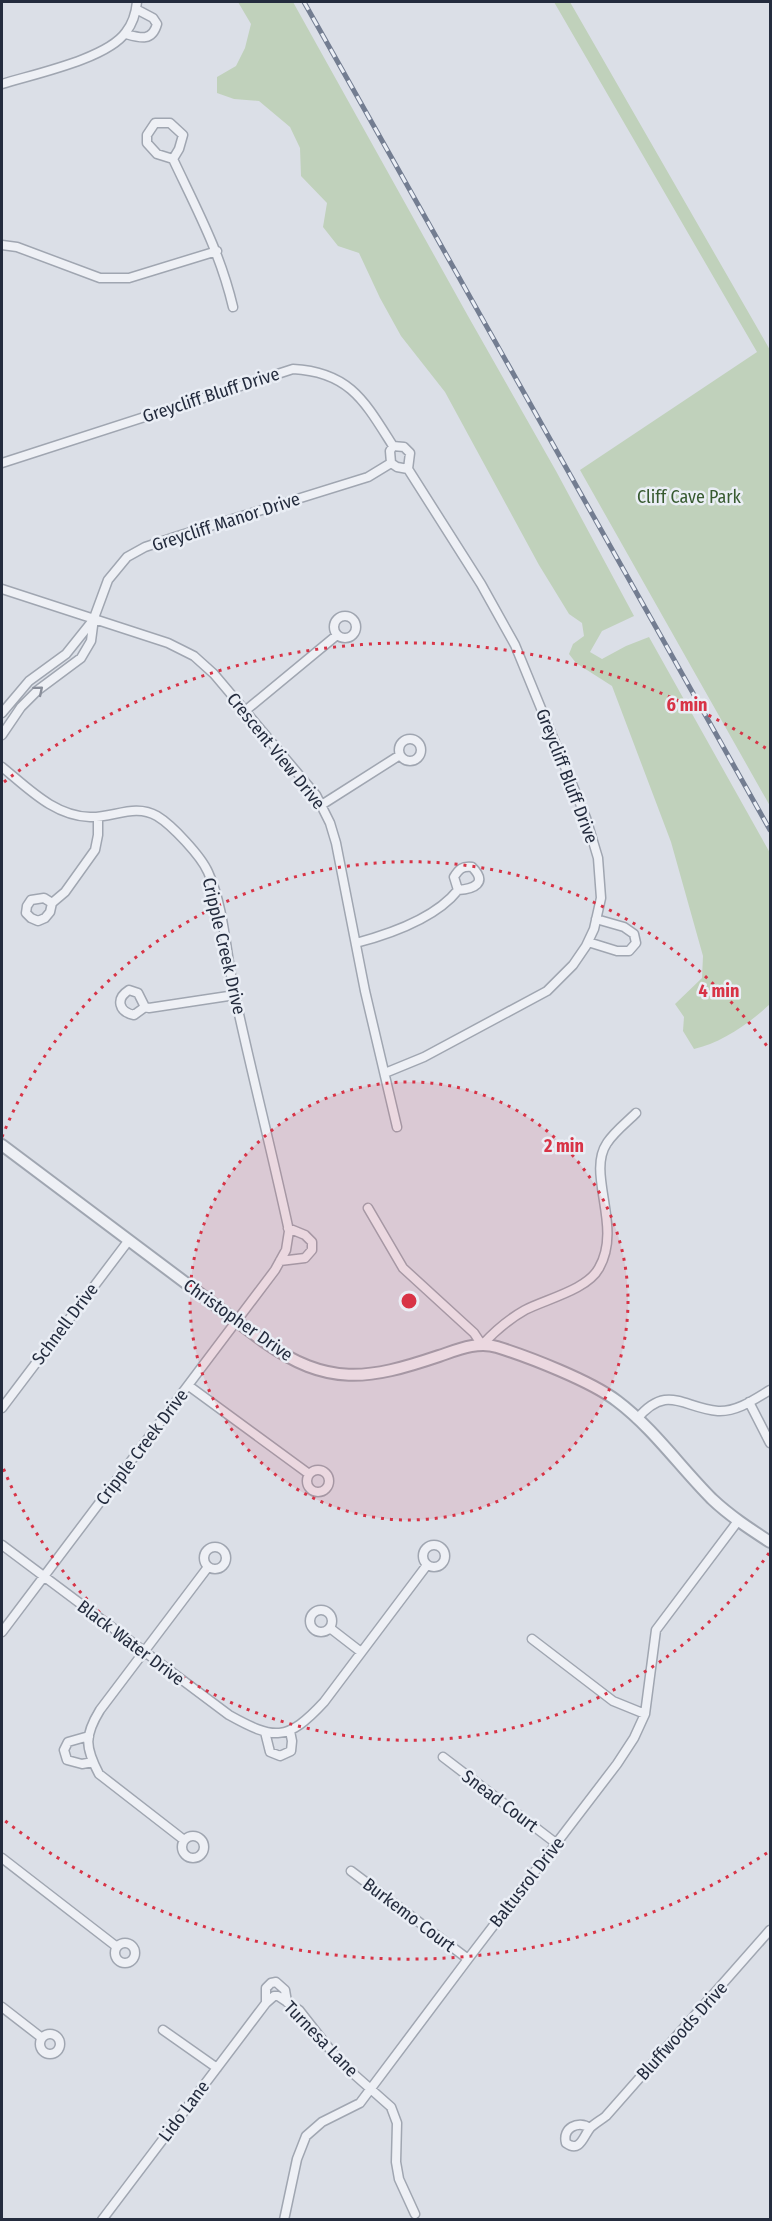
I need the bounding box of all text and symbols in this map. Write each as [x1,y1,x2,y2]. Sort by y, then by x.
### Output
street label: Greycliff Bluff Drive [140,362,282,427]
park label: Cliff Cave Park [637,486,742,508]
street label: Greycliff Manor Drive [149,488,303,556]
one-way arrow [32,687,43,698]
street label: Crescent View Drive [222,688,330,814]
text: 6 min [667,694,708,716]
street label: Greycliff Bluff Drive [531,706,603,847]
street label: Cripple Creek Drive [198,875,250,1017]
text: 4 min [699,980,739,1002]
text: 2 min [543,1135,584,1157]
street label: Christopher Drive [179,1274,297,1366]
street label: Schnell Drive [27,1279,103,1369]
centre of rings [399,1291,419,1311]
street label: Cripple Creek Drive [91,1384,193,1509]
street label: Black Water Drive [73,1596,189,1691]
street label: Snead Court [458,1765,543,1837]
street label: Baltusrol Drive [485,1832,569,1932]
street label: Burkemo Court [358,1873,460,1957]
street label: Bluffwoods Drive [632,1977,732,2085]
street label: Turnesa Lane [279,1996,363,2082]
street label: Lido Lane [154,2076,214,2146]

